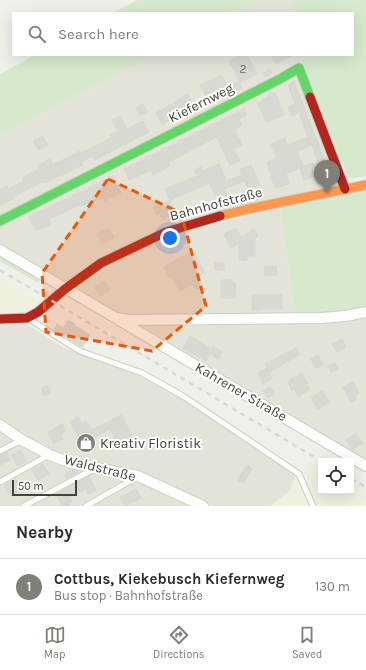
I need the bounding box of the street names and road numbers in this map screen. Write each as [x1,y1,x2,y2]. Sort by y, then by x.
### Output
street label: Kiefernweg [166,79,236,127]
street label: Bahnhofstraße [168,183,264,225]
street label: Kahrener Straße [192,359,290,425]
street label: Waldstraße [62,451,138,485]

